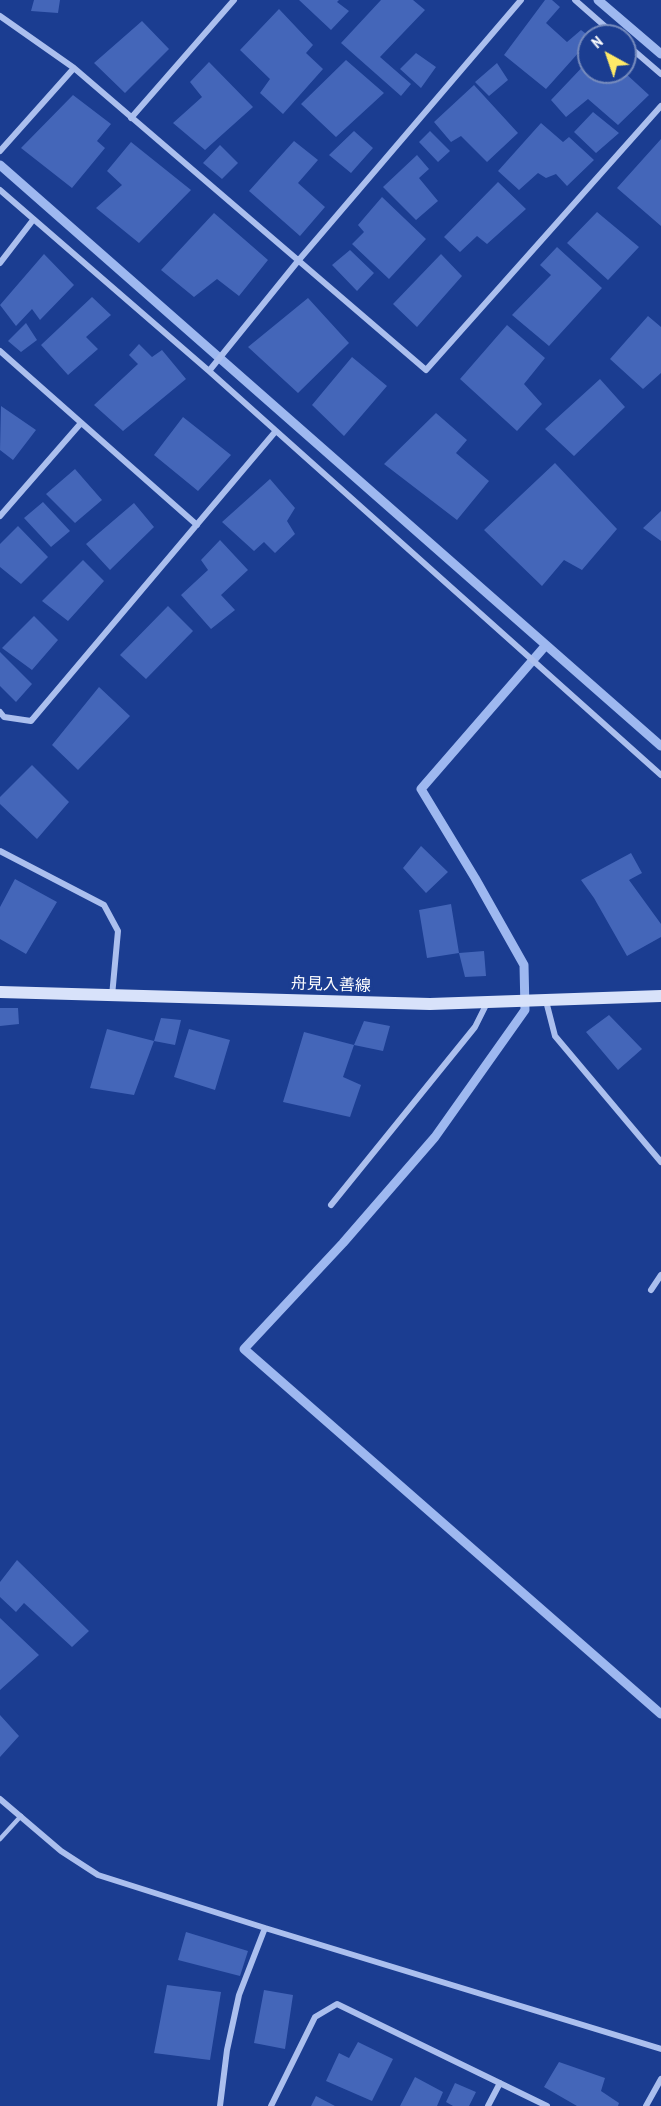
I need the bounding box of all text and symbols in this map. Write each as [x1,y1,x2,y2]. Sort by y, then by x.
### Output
north arrow [577,24,637,84]
text: N [587,31,606,52]
street label: 舟見入善線 [291,974,371,996]

